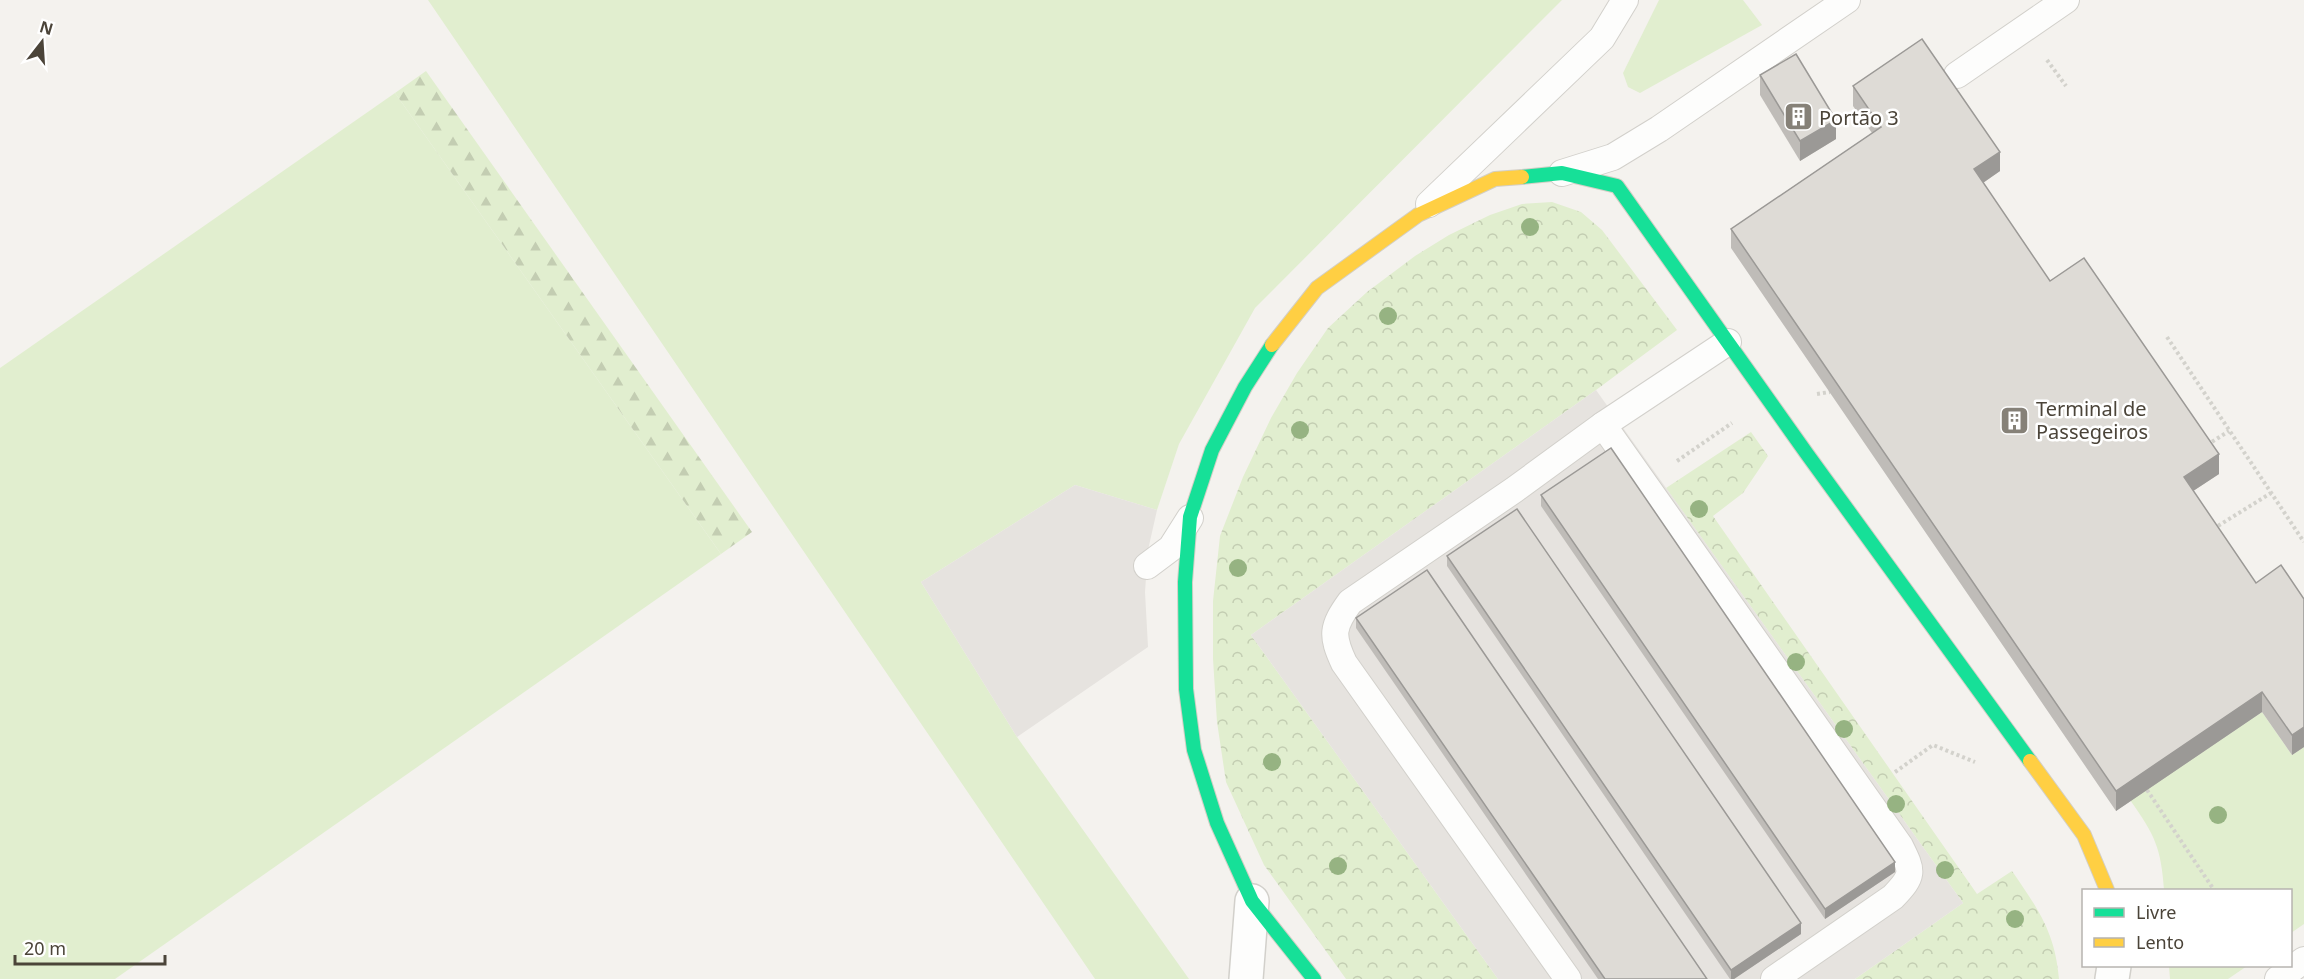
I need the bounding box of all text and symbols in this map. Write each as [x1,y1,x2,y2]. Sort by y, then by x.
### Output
north arrow [12,12,72,72]
text: N [37,15,56,40]
building icon: Portão 3 [1782,101,1814,133]
place label: Portão 3 [1819,104,1899,131]
place label: Terminal de Passegeiros [2036,395,2148,445]
building icon: Terminal de Passegeiros [1999,404,2031,436]
legend [2082,889,2292,967]
text: Livre [2136,900,2176,924]
scale bar [15,928,165,966]
text: Lento [2136,930,2184,954]
text: 20 m [24,936,66,960]

